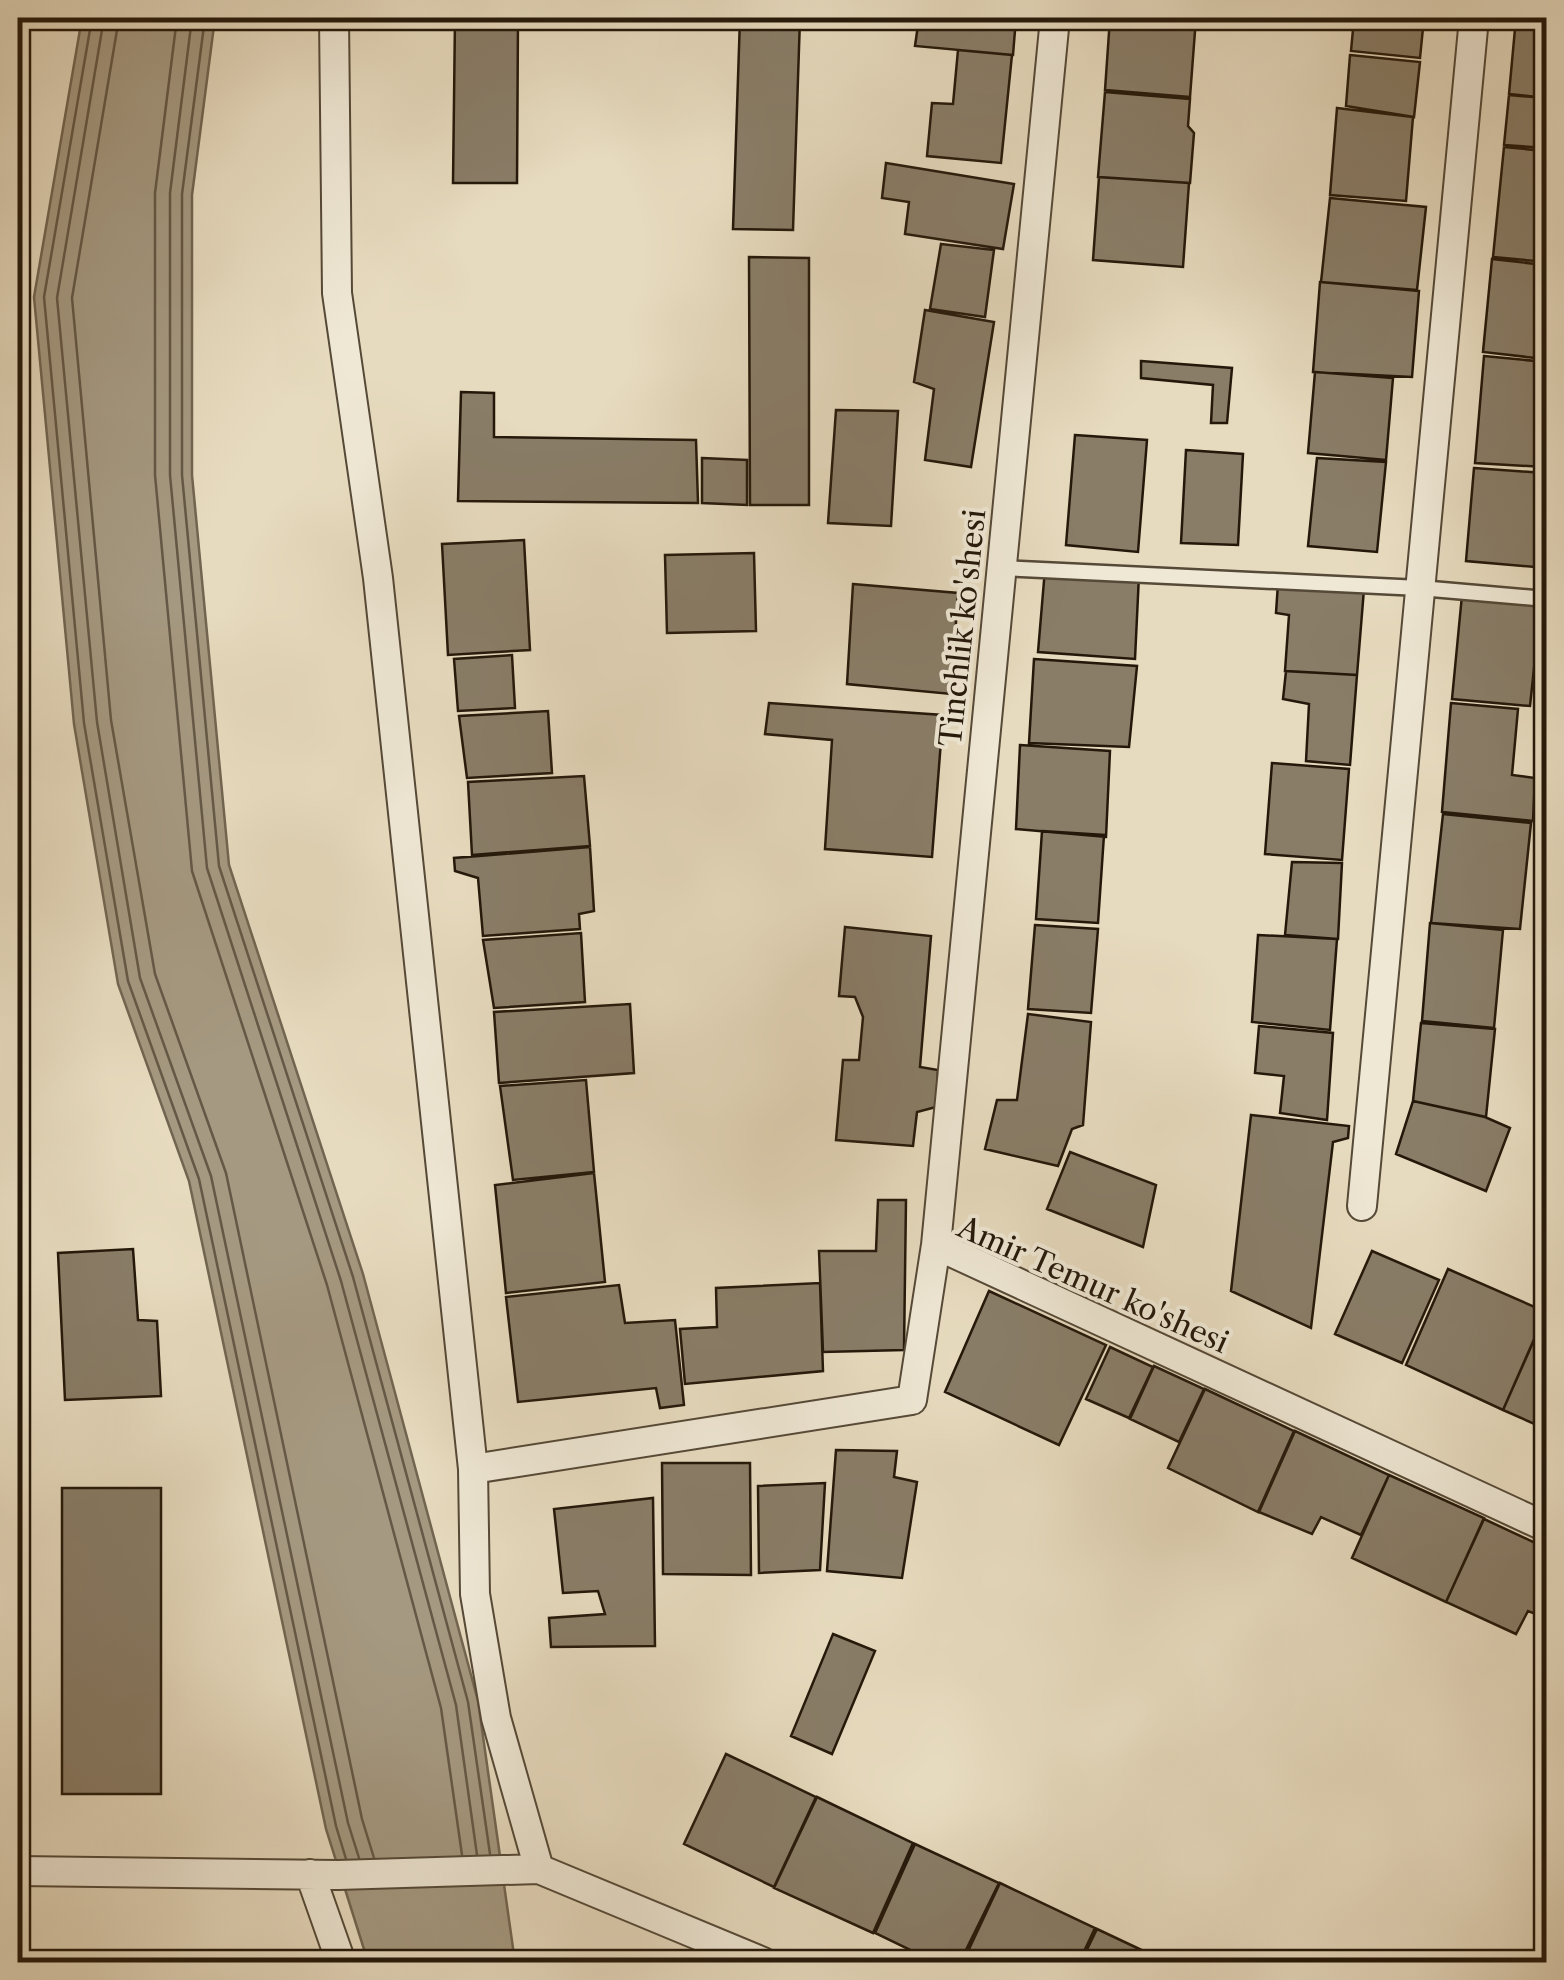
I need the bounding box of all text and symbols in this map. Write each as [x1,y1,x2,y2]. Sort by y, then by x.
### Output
street label: Tinchlik ko'shesi [932,507,993,748]
street label: Amir Temur ko'shesi [951,1208,1234,1361]

